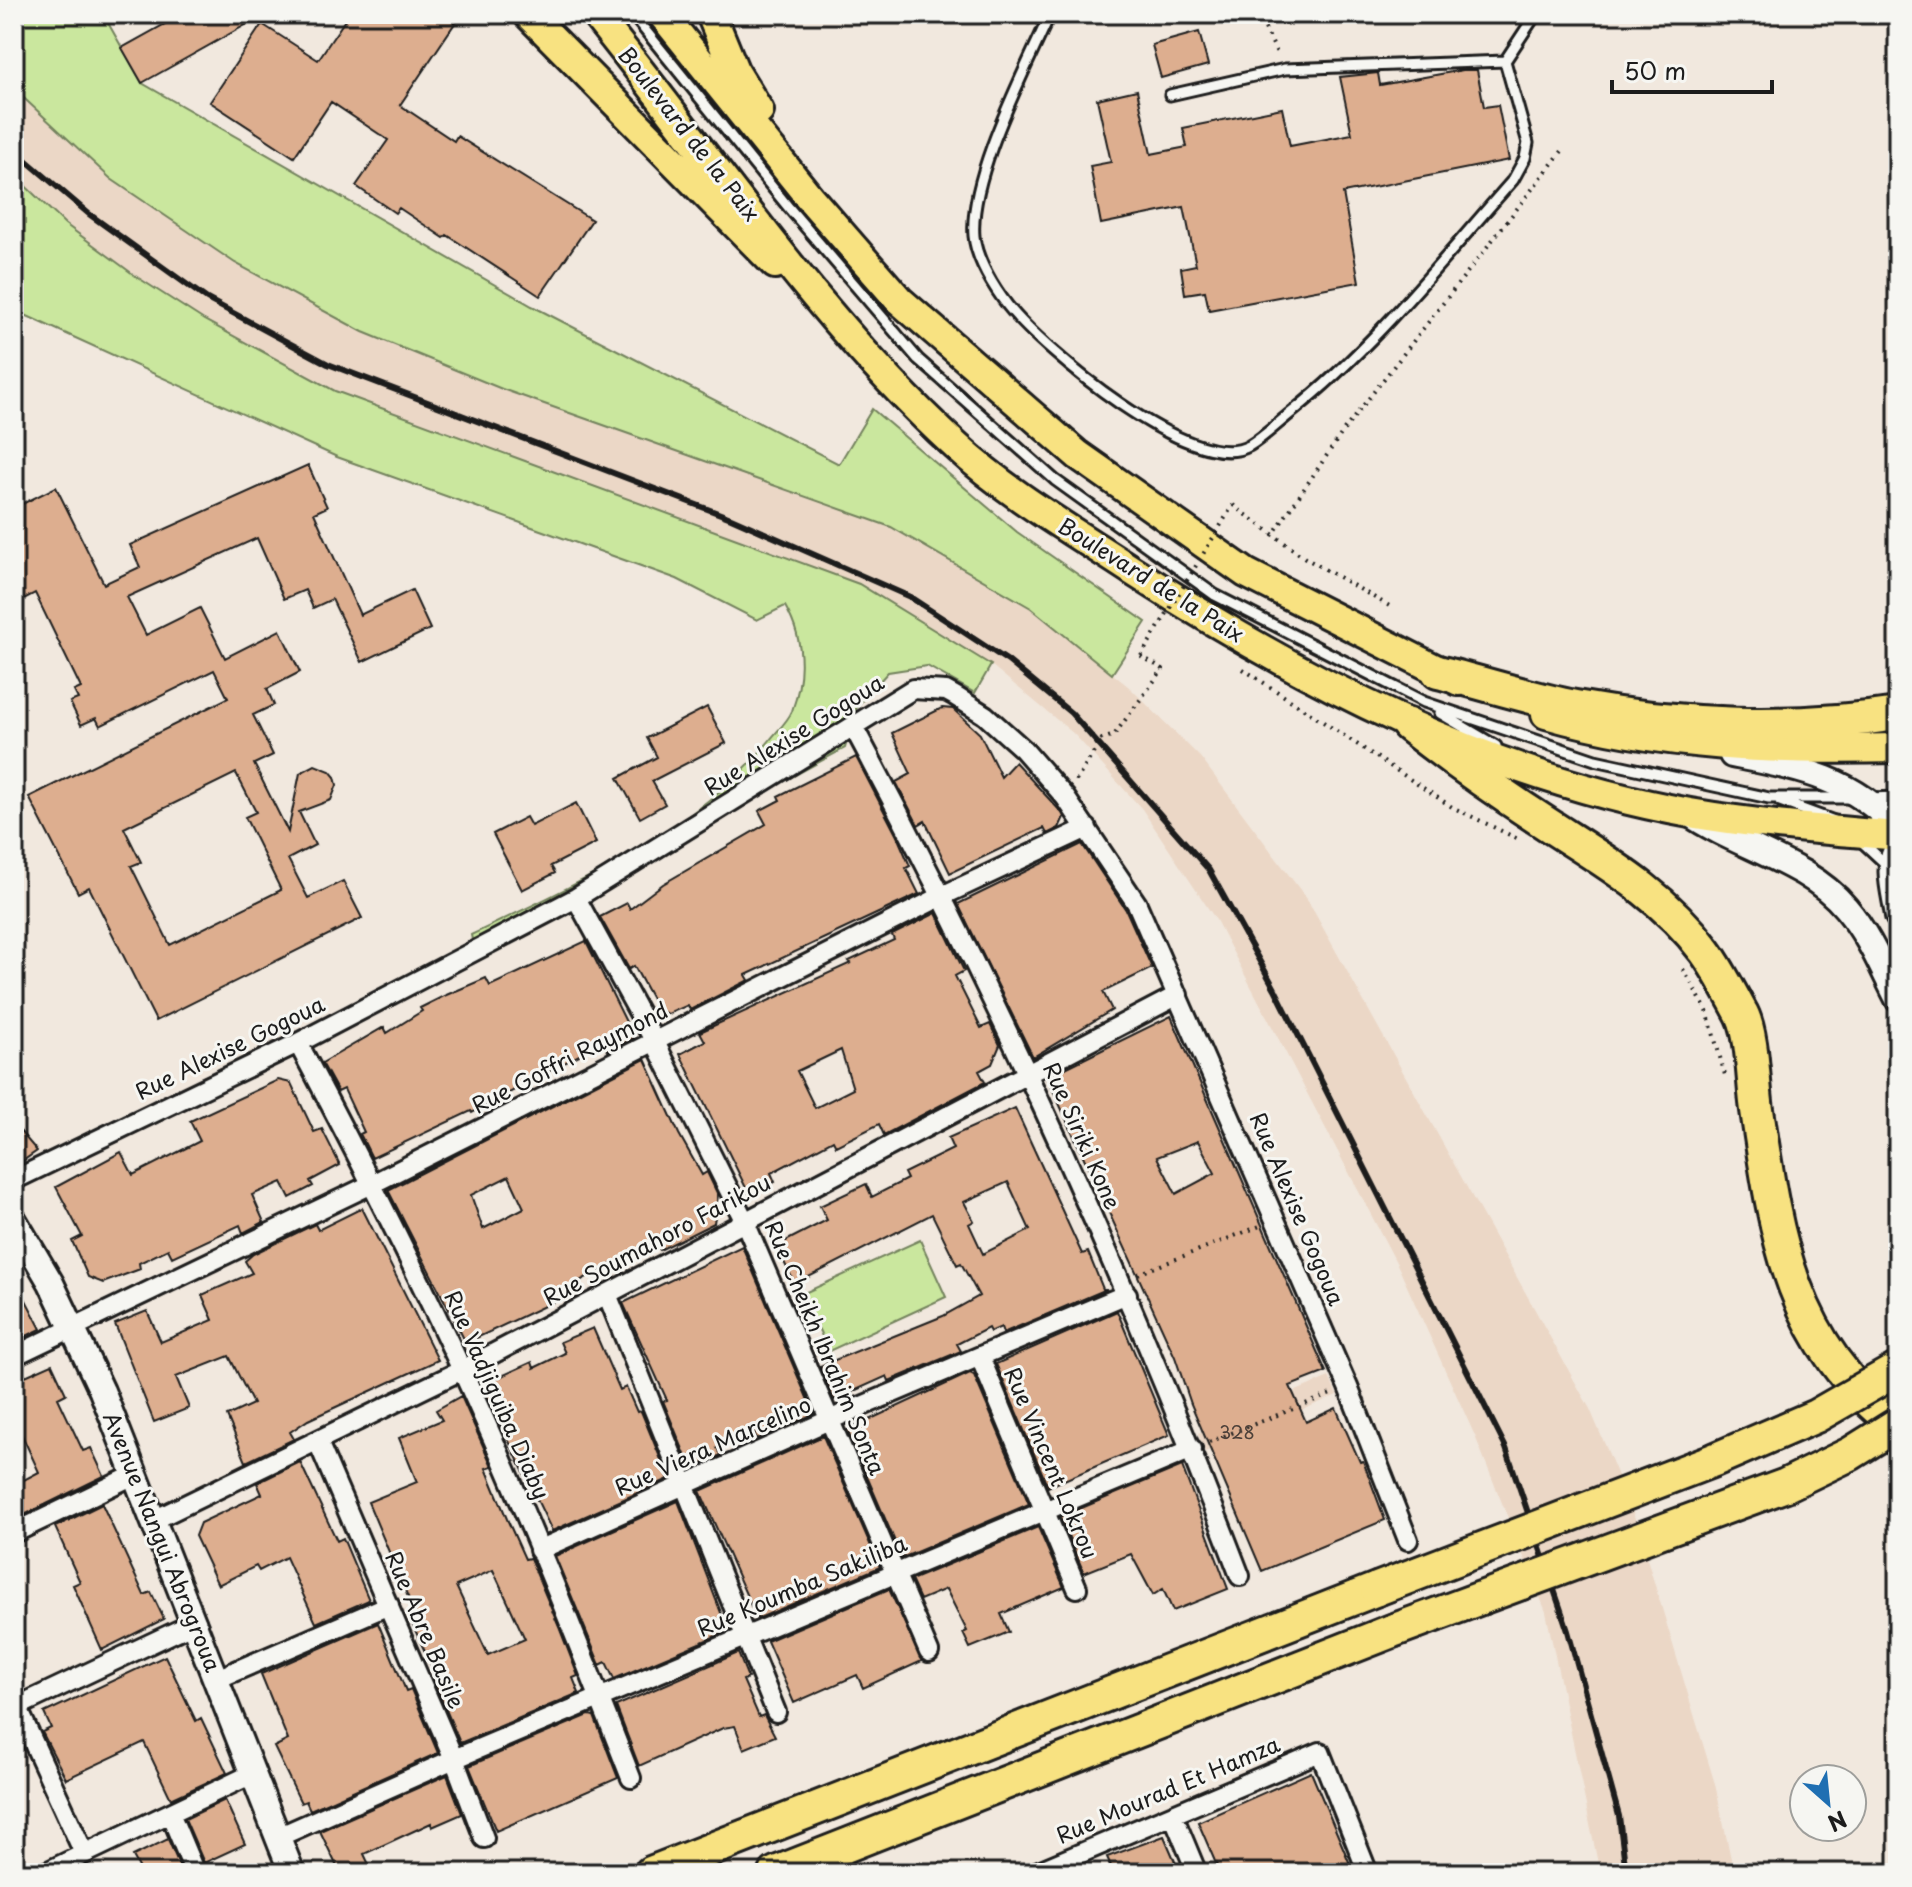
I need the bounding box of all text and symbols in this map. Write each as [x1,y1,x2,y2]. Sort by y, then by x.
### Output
street label: Boulevard de la Paix [611,39,769,227]
scale bar [1612,44,1772,94]
text: 50 m [1624,52,1686,88]
street label: Boulevard de la Paix [1052,508,1251,649]
street label: Rue Alexise Gogoua [697,665,890,803]
street label: Rue Alexise Gogoua [129,986,330,1107]
street label: Rue Goffri Raymond [466,993,673,1120]
street label: Rue Siriki Kone [1036,1056,1131,1214]
street label: Rue Alexise Gogoua [1243,1107,1354,1310]
street label: Rue Soumahoro Farikou [537,1165,776,1313]
street label: Rue Cheikh Ibrahim Sonta [758,1215,895,1480]
street label: Rue Vadjiguiba Diaby [437,1285,559,1504]
street label: Rue Vincent Lokrou [997,1362,1108,1563]
street label: Rue Viera Marcelino [609,1386,816,1503]
street label: Avenue Nangui Abrogroua [96,1407,231,1677]
house number: 328 [1219,1418,1255,1445]
street label: Rue Koumba Sakiliba [691,1525,912,1644]
street label: Rue Abre Basile [378,1545,474,1713]
street label: Rue Mourad Et Hamza [1051,1726,1285,1851]
north arrow [1788,1763,1868,1843]
text: N [1823,1803,1853,1841]

